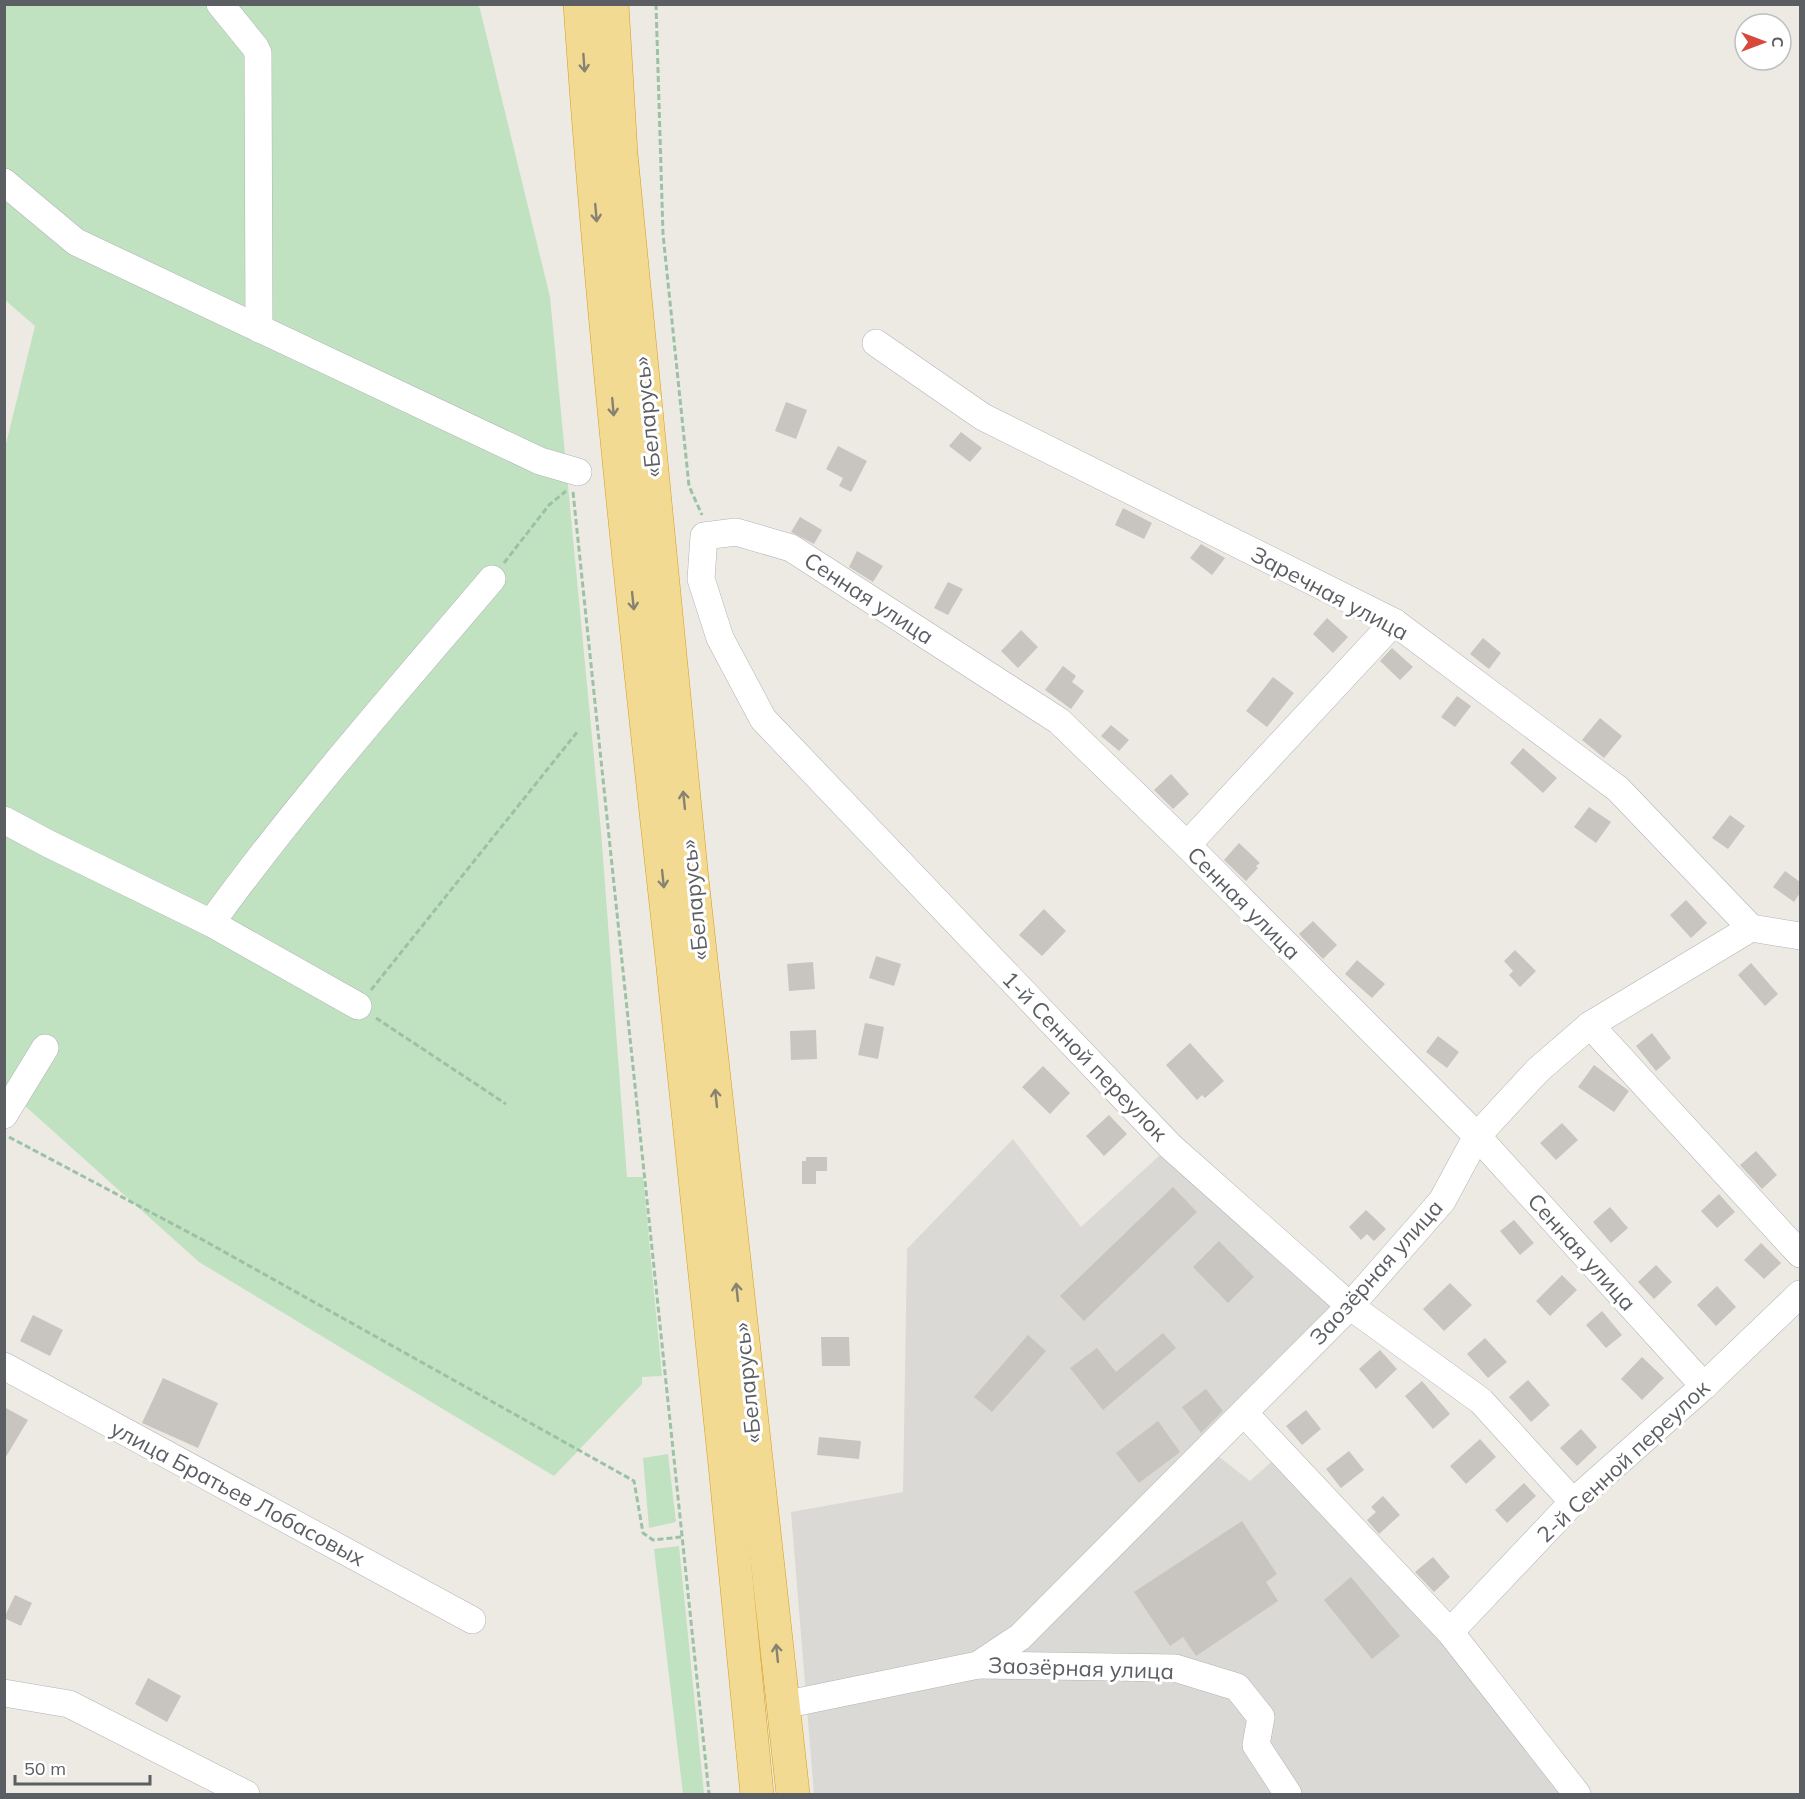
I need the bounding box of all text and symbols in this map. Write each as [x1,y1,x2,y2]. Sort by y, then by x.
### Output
north arrow [1733,12,1793,72]
text: С [1768,37,1788,48]
one-way arrow [579,52,590,72]
one-way arrow [591,203,602,223]
street label: «Беларусь» [627,355,667,479]
one-way arrow [608,397,619,417]
street label: Заречная улица [1246,540,1414,646]
street label: Сенная улица [799,546,939,650]
one-way arrow [628,591,639,611]
one-way arrow [678,791,689,810]
street label: «Беларусь» [674,838,714,962]
street label: Сенная улица [1182,841,1306,965]
one-way arrow [658,868,669,888]
street label: 1-й Сенной переулок [996,965,1174,1147]
one-way arrow [710,1089,721,1109]
street label: Сенная улица [1522,1187,1642,1317]
street label: Заозёрная улица [1303,1194,1449,1350]
one-way arrow [731,1283,742,1303]
street label: «Беларусь» [727,1321,767,1445]
street label: 2-й Сенной переулок [1531,1374,1715,1548]
street label: улица Братьев Лобасовых [106,1414,370,1572]
one-way arrow [771,1643,782,1663]
street label: Заозёрная улица [988,1651,1174,1685]
scale bar [15,1748,150,1786]
text: 50 m [24,1757,66,1780]

